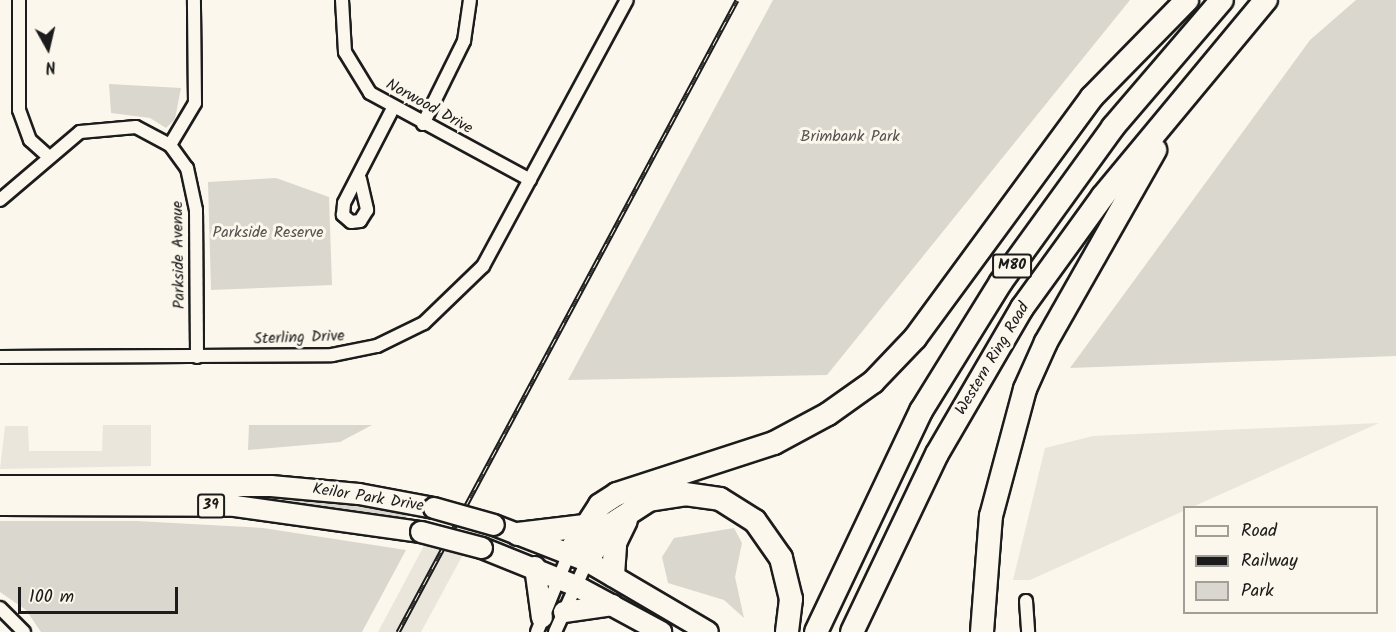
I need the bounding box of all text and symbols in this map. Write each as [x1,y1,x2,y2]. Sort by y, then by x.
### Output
north arrow [18,18,78,78]
text: N [44,53,57,79]
street label: Norwood Drive [382,75,476,139]
park label: Brimbank Park [800,127,900,147]
street label: Parkside Avenue [168,201,190,309]
park label: Parkside Reserve [212,223,324,243]
road number: M80 [991,254,1033,278]
street label: Western Ring Road [952,299,1034,419]
street label: Sterling Drive [253,327,345,349]
street label: Keilor Park Drive [311,480,425,516]
road number: 39 [196,494,226,518]
legend [1183,506,1378,614]
text: Road [1241,517,1277,546]
text: Railway [1241,547,1298,576]
scale bar [21,575,182,613]
text: Park [1241,577,1274,606]
text: 100 m [29,583,74,612]

